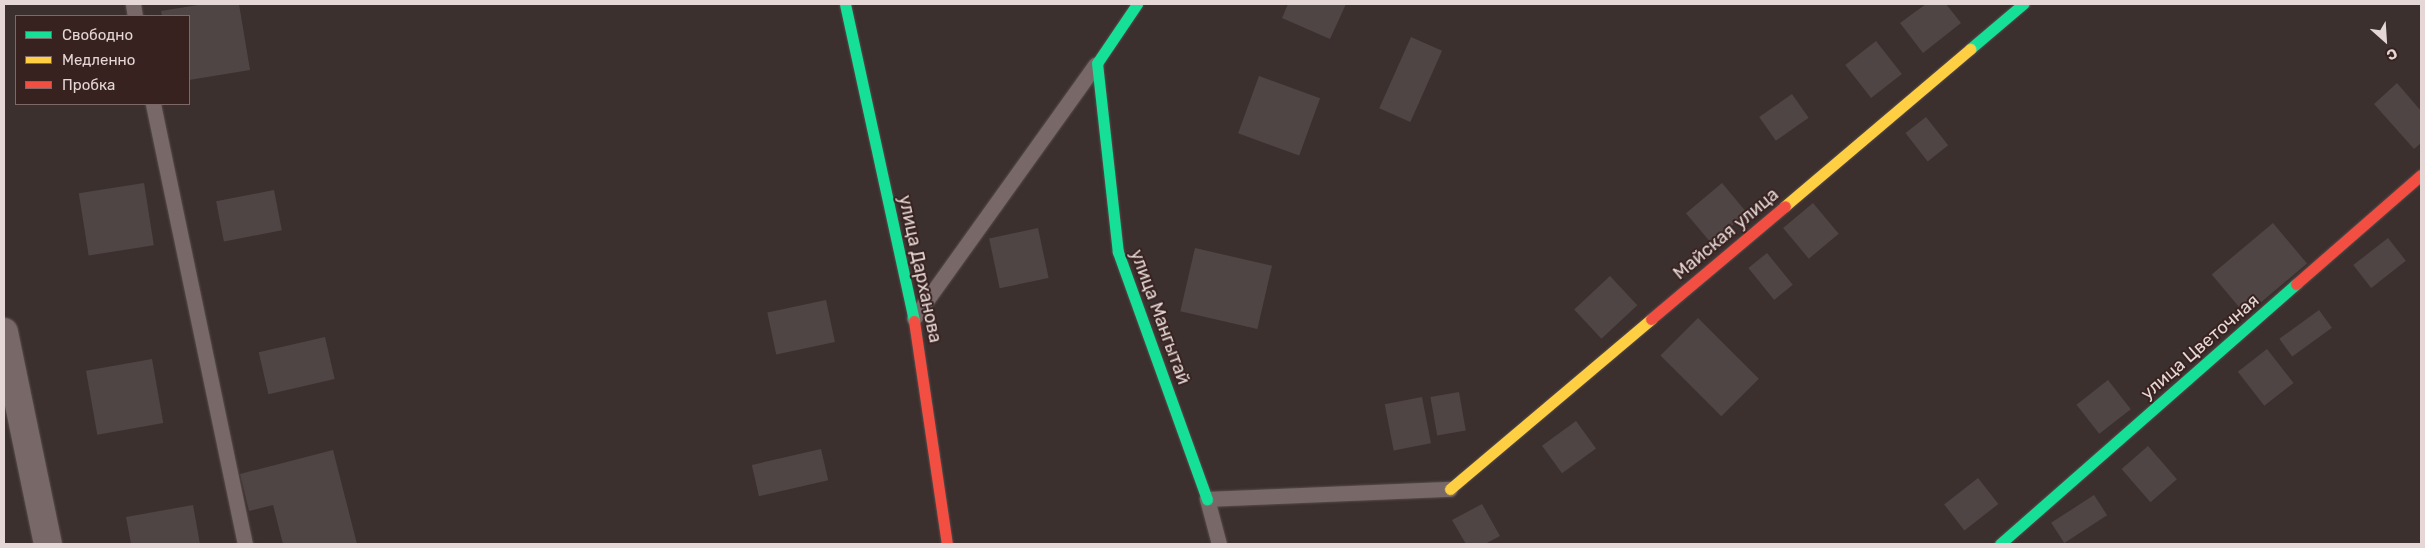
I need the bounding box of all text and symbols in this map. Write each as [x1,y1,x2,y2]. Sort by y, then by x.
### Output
legend [15,15,190,105]
north arrow [2360,15,2410,65]
text: Свободно [62,26,133,44]
text: С [2384,44,2400,64]
text: Медленно [62,51,135,69]
text: Пробка [62,76,115,94]
street label: Майская улица [1669,184,1783,284]
street label: улица Дарханова [894,193,946,345]
street label: улица Мангытай [1126,247,1194,387]
street label: улица Цветочная [2136,290,2264,404]

